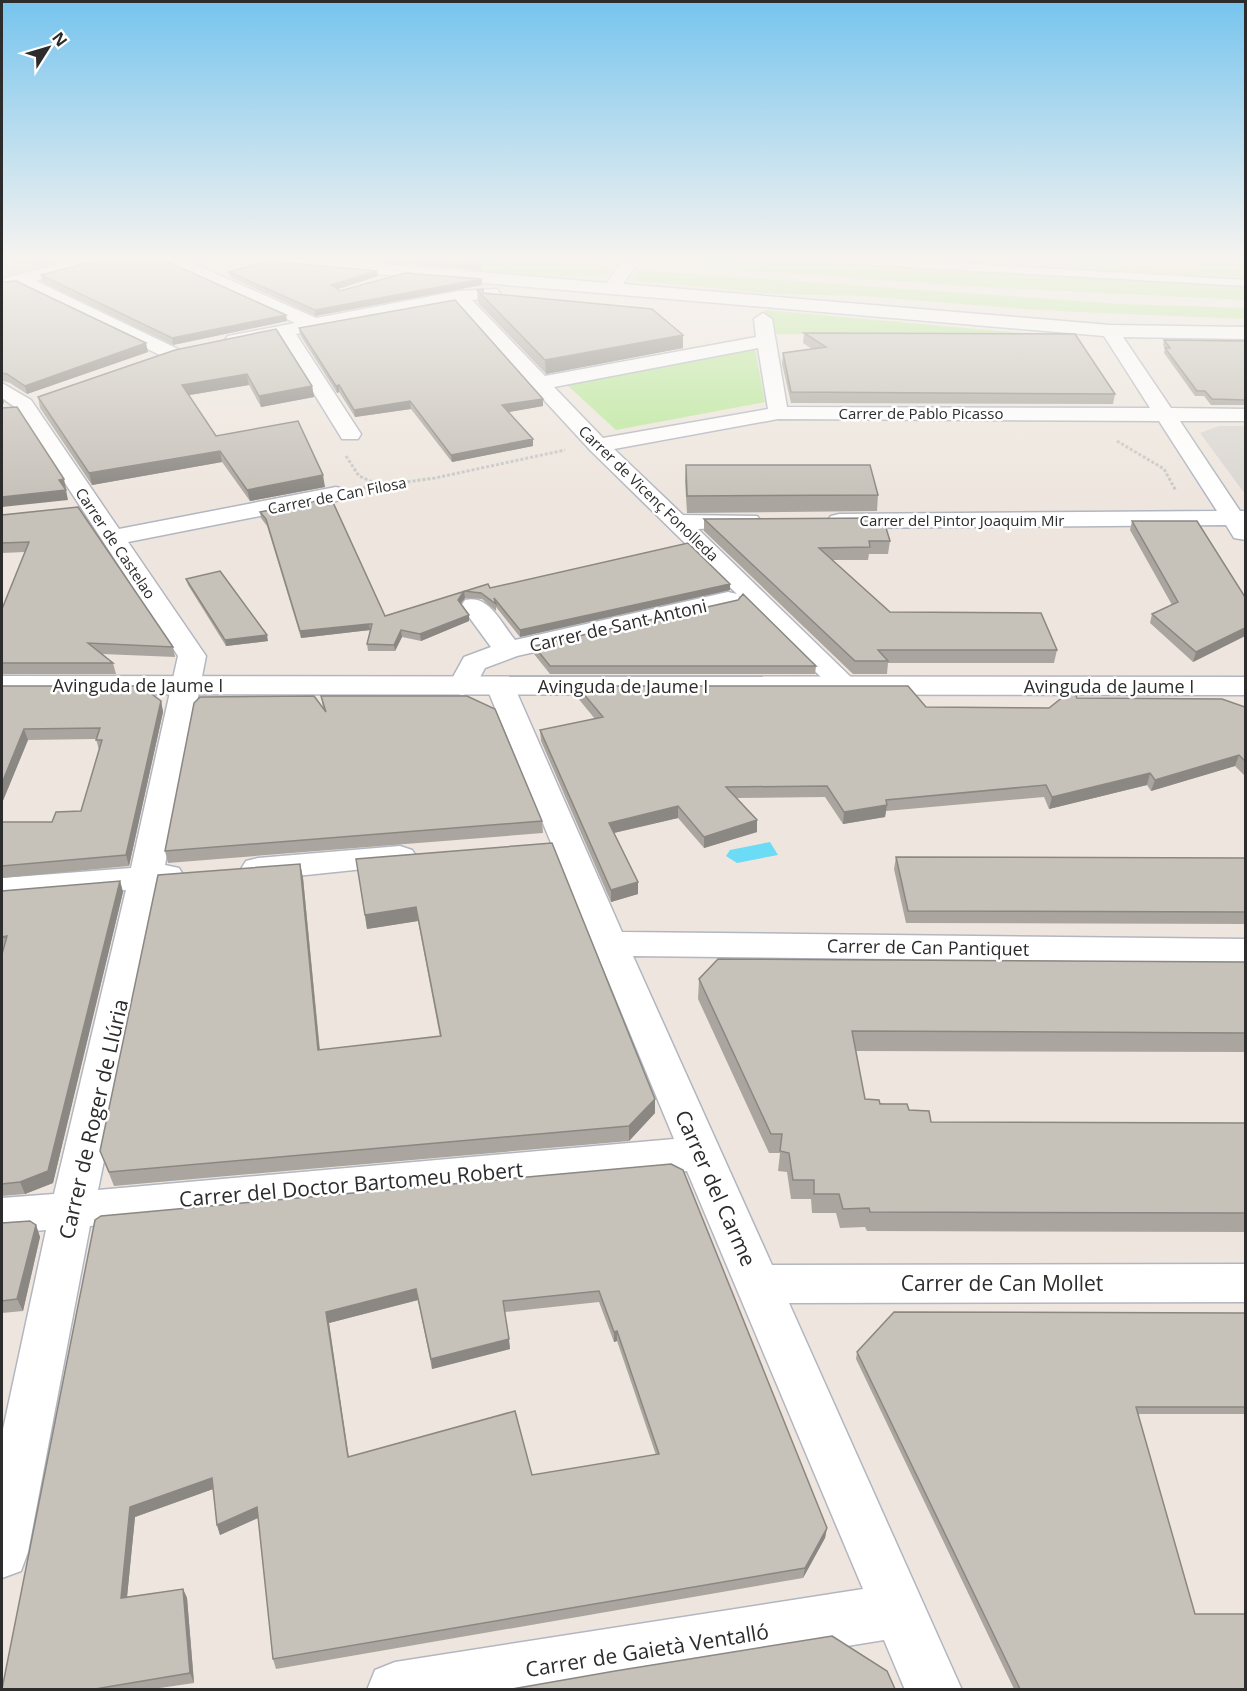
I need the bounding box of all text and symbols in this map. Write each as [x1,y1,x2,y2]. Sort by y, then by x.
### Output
north arrow [18,18,78,78]
text: N [47,27,73,51]
street label: Carrer de Pablo Picasso [839,403,1003,423]
street label: Carrer de Vicenç Fonolleda [575,421,723,565]
street label: Carrer de Can Filosa [266,472,408,518]
street label: Carrer de Castelao [71,484,161,602]
street label: Carrer del Pintor Joaquim Mir [860,510,1064,530]
street label: Carrer de Sant Antoni [527,593,709,657]
street label: Avinguda de Jaume I [53,673,223,697]
street label: Avinguda de Jaume I [538,674,708,698]
street label: Avinguda de Jaume I [1024,674,1194,698]
street label: Carrer de Can Pantiquet [827,933,1029,961]
street label: Carrer de Roger de Llúria [52,996,134,1242]
street label: Carrer del Carme [669,1106,763,1270]
street label: Carrer del Doctor Bartomeu Robert [178,1155,524,1213]
street label: Carrer de Can Mollet [901,1269,1103,1297]
street label: Carrer de Gaietà Ventalló [523,1617,771,1683]

